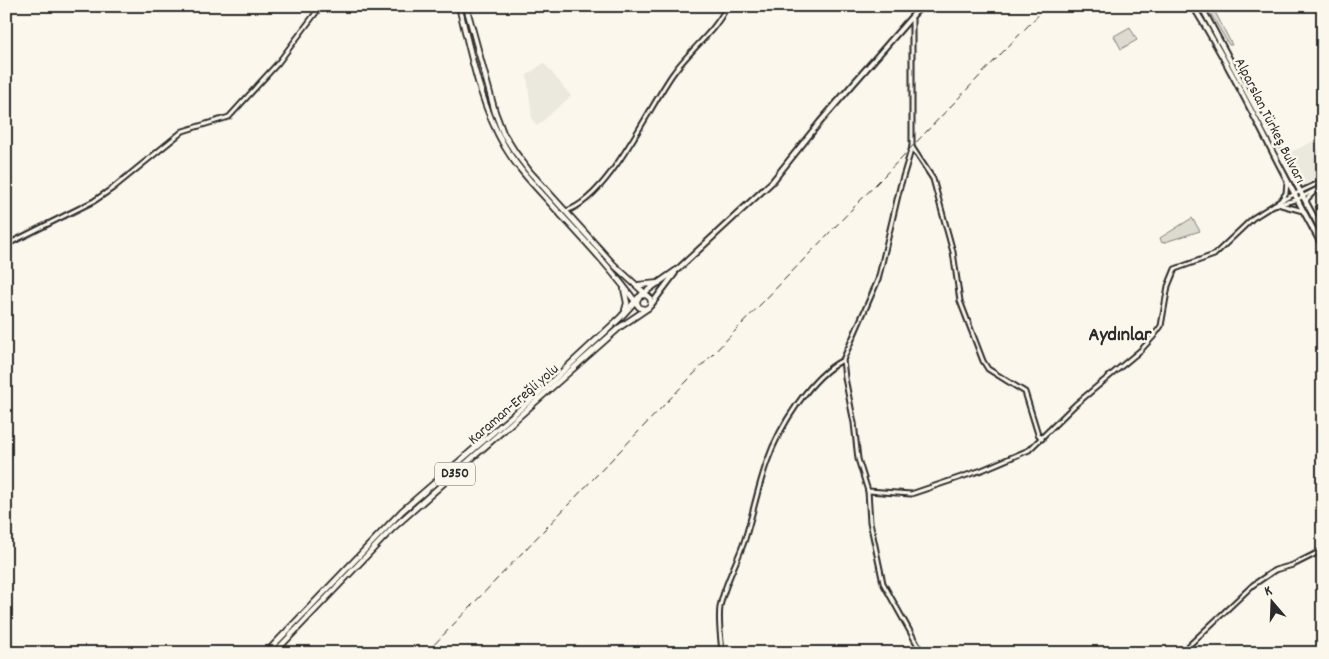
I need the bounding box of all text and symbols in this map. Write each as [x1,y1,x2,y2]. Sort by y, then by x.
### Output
street label: Alparslan Türkeş Bulvarı [1228,55,1310,188]
district label: Aydınlar [1089,322,1152,350]
street label: Karaman-Ereğli yolu [464,359,564,451]
road number: D350 [435,462,475,486]
north arrow [1246,576,1296,626]
text: K [1262,581,1275,602]

